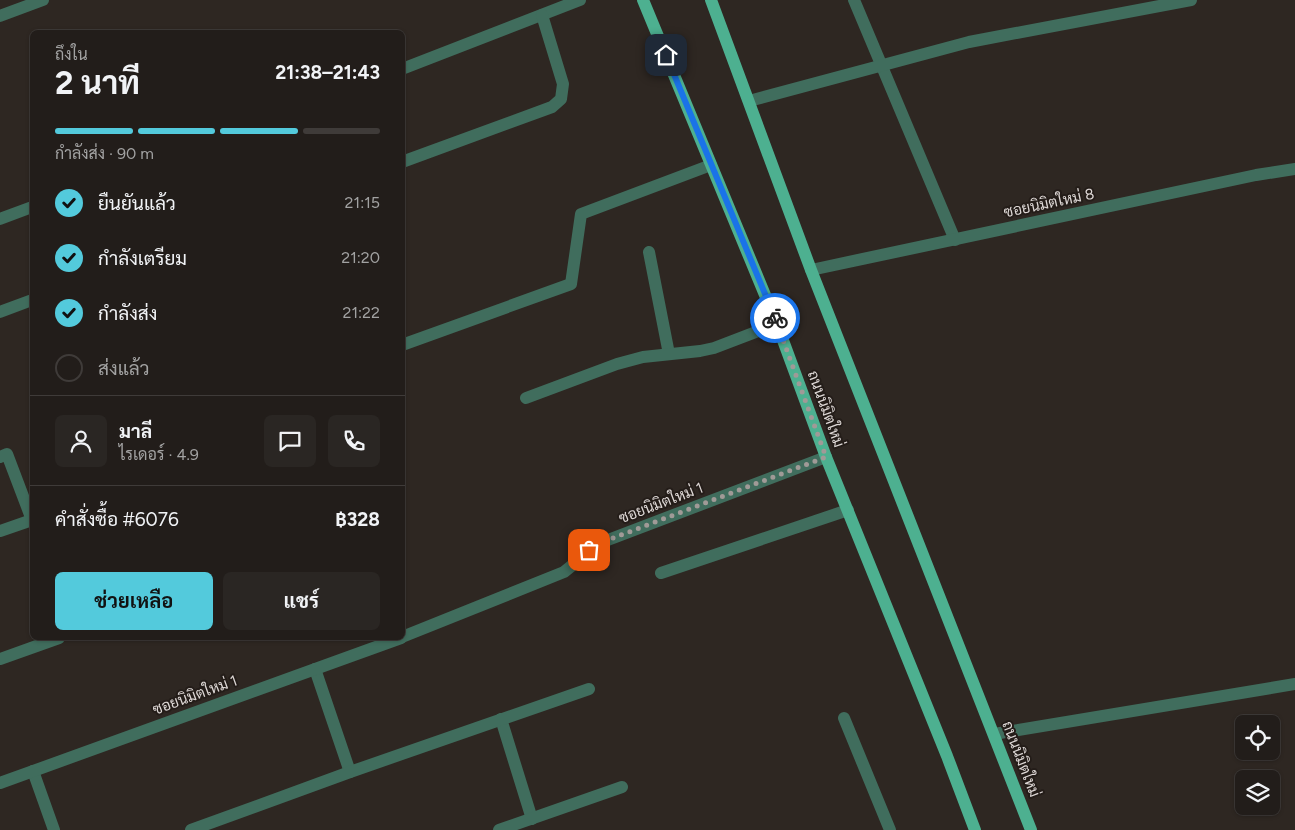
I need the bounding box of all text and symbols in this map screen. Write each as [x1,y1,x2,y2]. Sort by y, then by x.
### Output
pin [645,34,687,76]
icon: home [652,41,680,69]
text: ถึงใน [55,45,88,64]
text: 21:38–21:43 [275,61,380,84]
text: 2 นาที [55,64,140,102]
text: กำลังส่ง · 90 m [55,144,154,163]
street label: ซอยนิมิตใหม่ 8 [1002,184,1096,221]
icon: check [55,189,83,217]
text: ยืนยันแล้ว [98,192,176,215]
text: 21:15 [345,193,380,212]
icon: check [55,244,83,272]
text: กำลังเตรียม [98,247,187,270]
text: 21:20 [341,248,380,267]
courier [750,293,800,343]
icon: check [55,299,83,327]
text: กำลังส่ง [98,302,157,325]
text: 21:22 [343,303,380,322]
icon: bike [761,304,789,332]
text: ส่งแล้ว [98,357,149,380]
street label: ถนนนิมิตใหม่ [804,368,849,450]
button: person [55,415,107,467]
button: chat [264,415,316,467]
button: phone [328,415,380,467]
text: มาลี [119,420,152,443]
text: ไรเดอร์ · 4.9 [119,445,199,464]
street label: ซอยนิมิตใหม่ 1 [616,478,706,527]
text: คำสั่งซื้อ #6076 [55,508,179,531]
text: ฿328 [335,508,380,531]
pin [568,529,610,571]
icon: bag [575,536,603,564]
button: ช่วยเหลือ [55,572,213,630]
button: แชร์ [223,572,380,630]
street label: ซอยนิมิตใหม่ 1 [150,670,240,719]
map controls [1235,715,1280,815]
button: locate [1235,715,1280,760]
street label: ถนนนิมิตใหม่ [998,718,1045,800]
button: layers [1235,770,1280,815]

